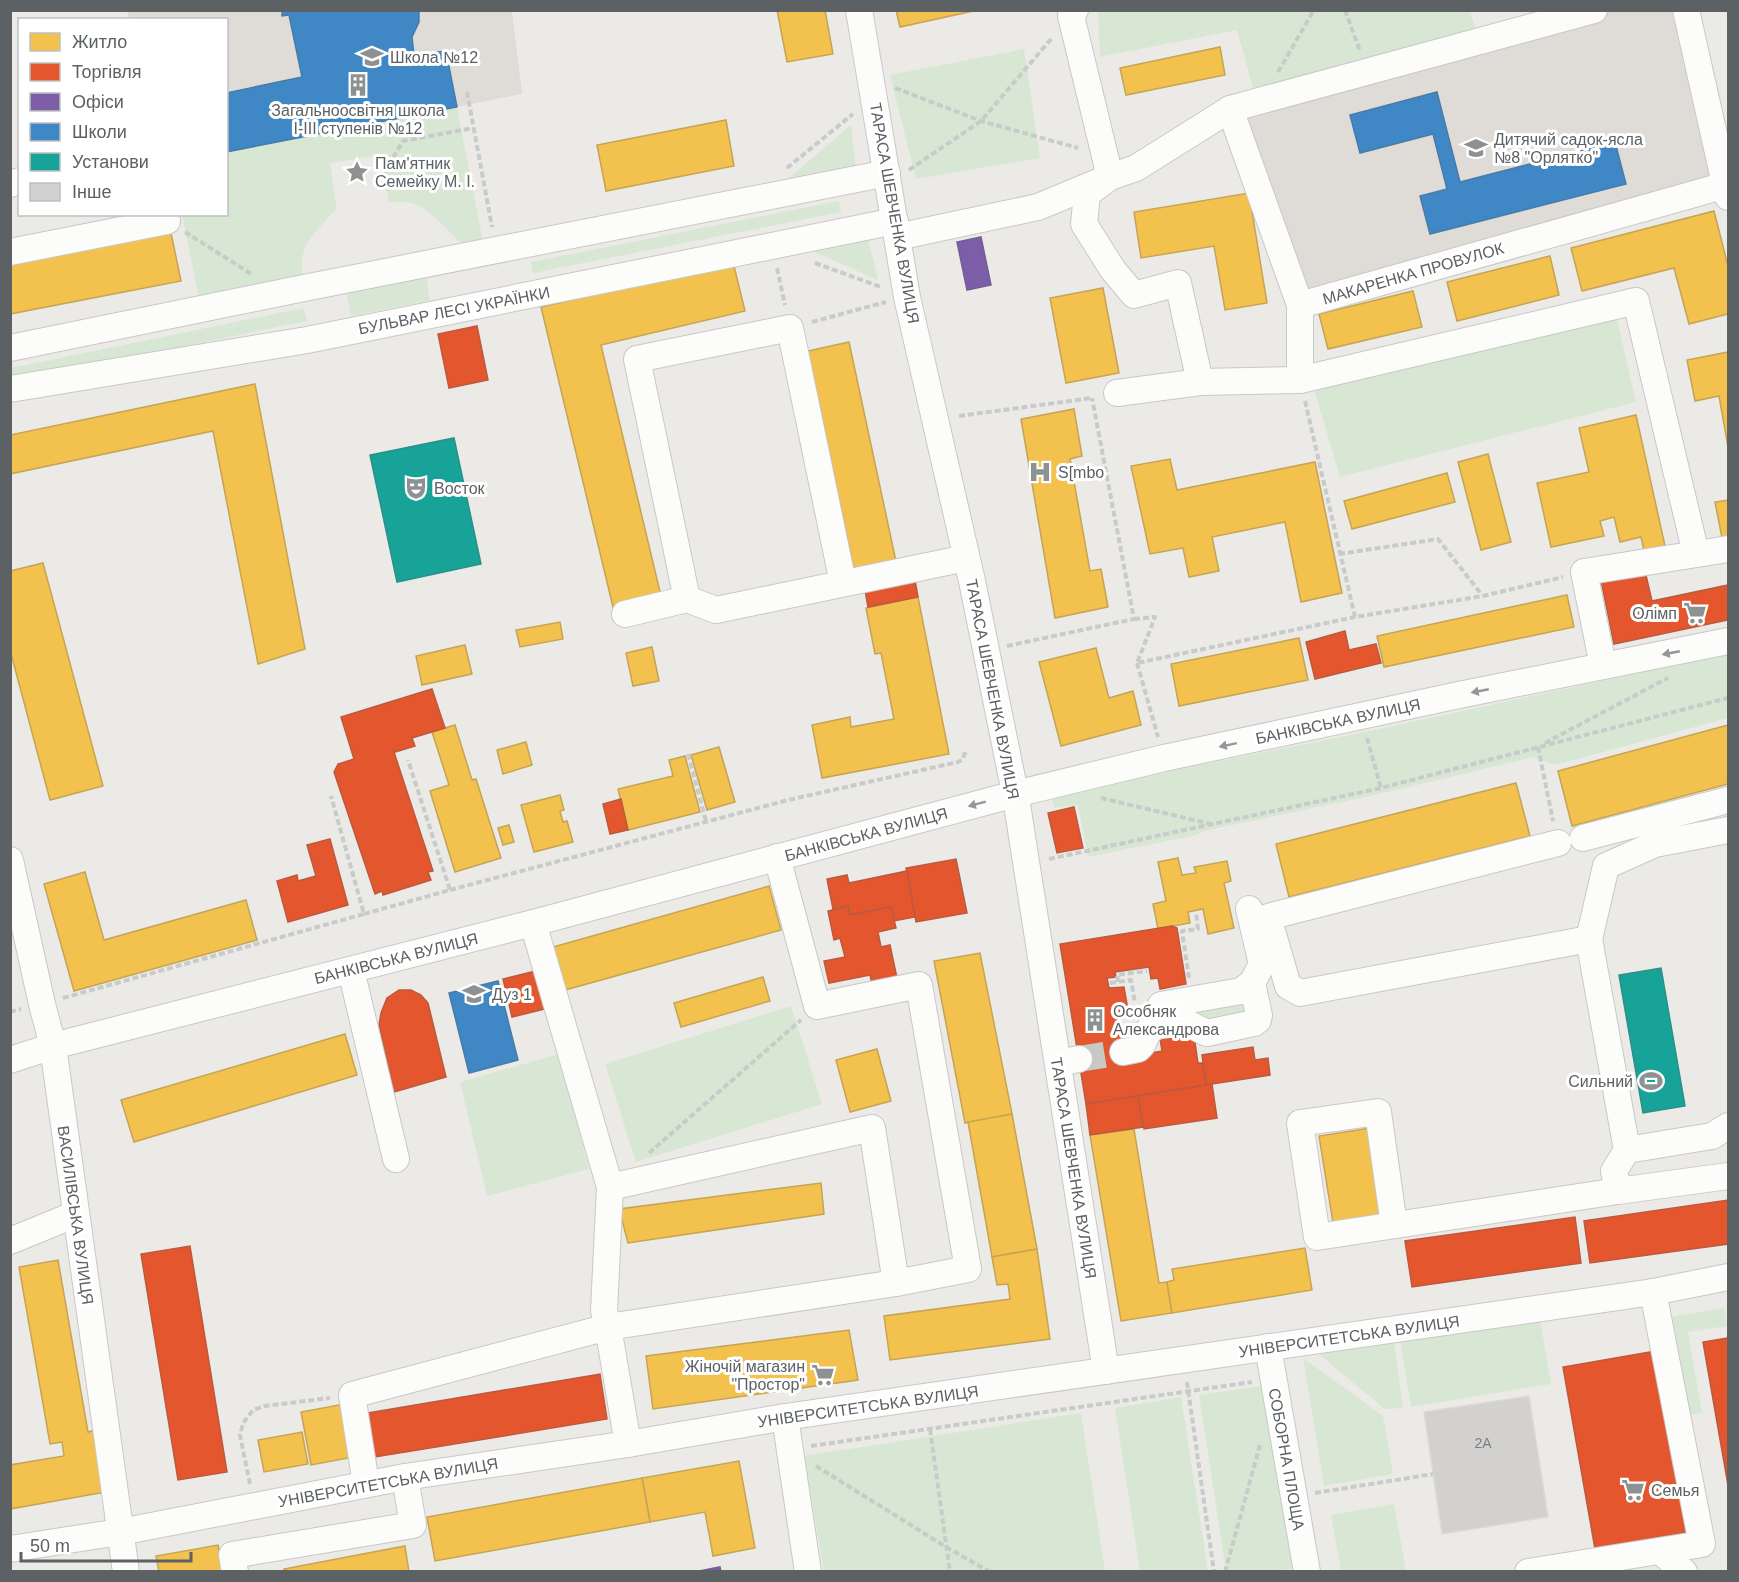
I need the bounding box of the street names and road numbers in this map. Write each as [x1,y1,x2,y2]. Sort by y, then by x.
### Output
street label: ТАРАСА ШЕВЧЕНКА ВУЛИЦЯ [867,101,922,325]
street label: МАКАРЕНКА ПРОВУЛОК [1321,239,1506,308]
street label: БУЛЬВАР ЛЕСІ УКРАЇНКИ [357,284,551,337]
street label: ТАРАСА ШЕВЧЕНКА ВУЛИЦЯ [963,578,1022,801]
street label: БАНКІВСЬКА ВУЛИЦЯ [1254,696,1422,747]
street label: БАНКІВСЬКА ВУЛИЦЯ [783,805,949,864]
street label: БАНКІВСЬКА ВУЛИЦЯ [313,930,480,987]
street label: ТАРАСА ШЕВЧЕНКА ВУЛИЦЯ [1048,1056,1099,1280]
street label: ВАСИЛІВСЬКА ВУЛИЦЯ [55,1125,96,1306]
street label: УНІВЕРСИТЕТСЬКА ВУЛИЦЯ [1238,1313,1461,1360]
street label: УНІВЕРСИТЕТСЬКА ВУЛИЦЯ [757,1383,980,1430]
street label: СОБОРНА ПЛОЩА [1266,1387,1307,1532]
street label: УНІВЕРСИТЕТСЬКА ВУЛИЦЯ [277,1455,499,1510]

